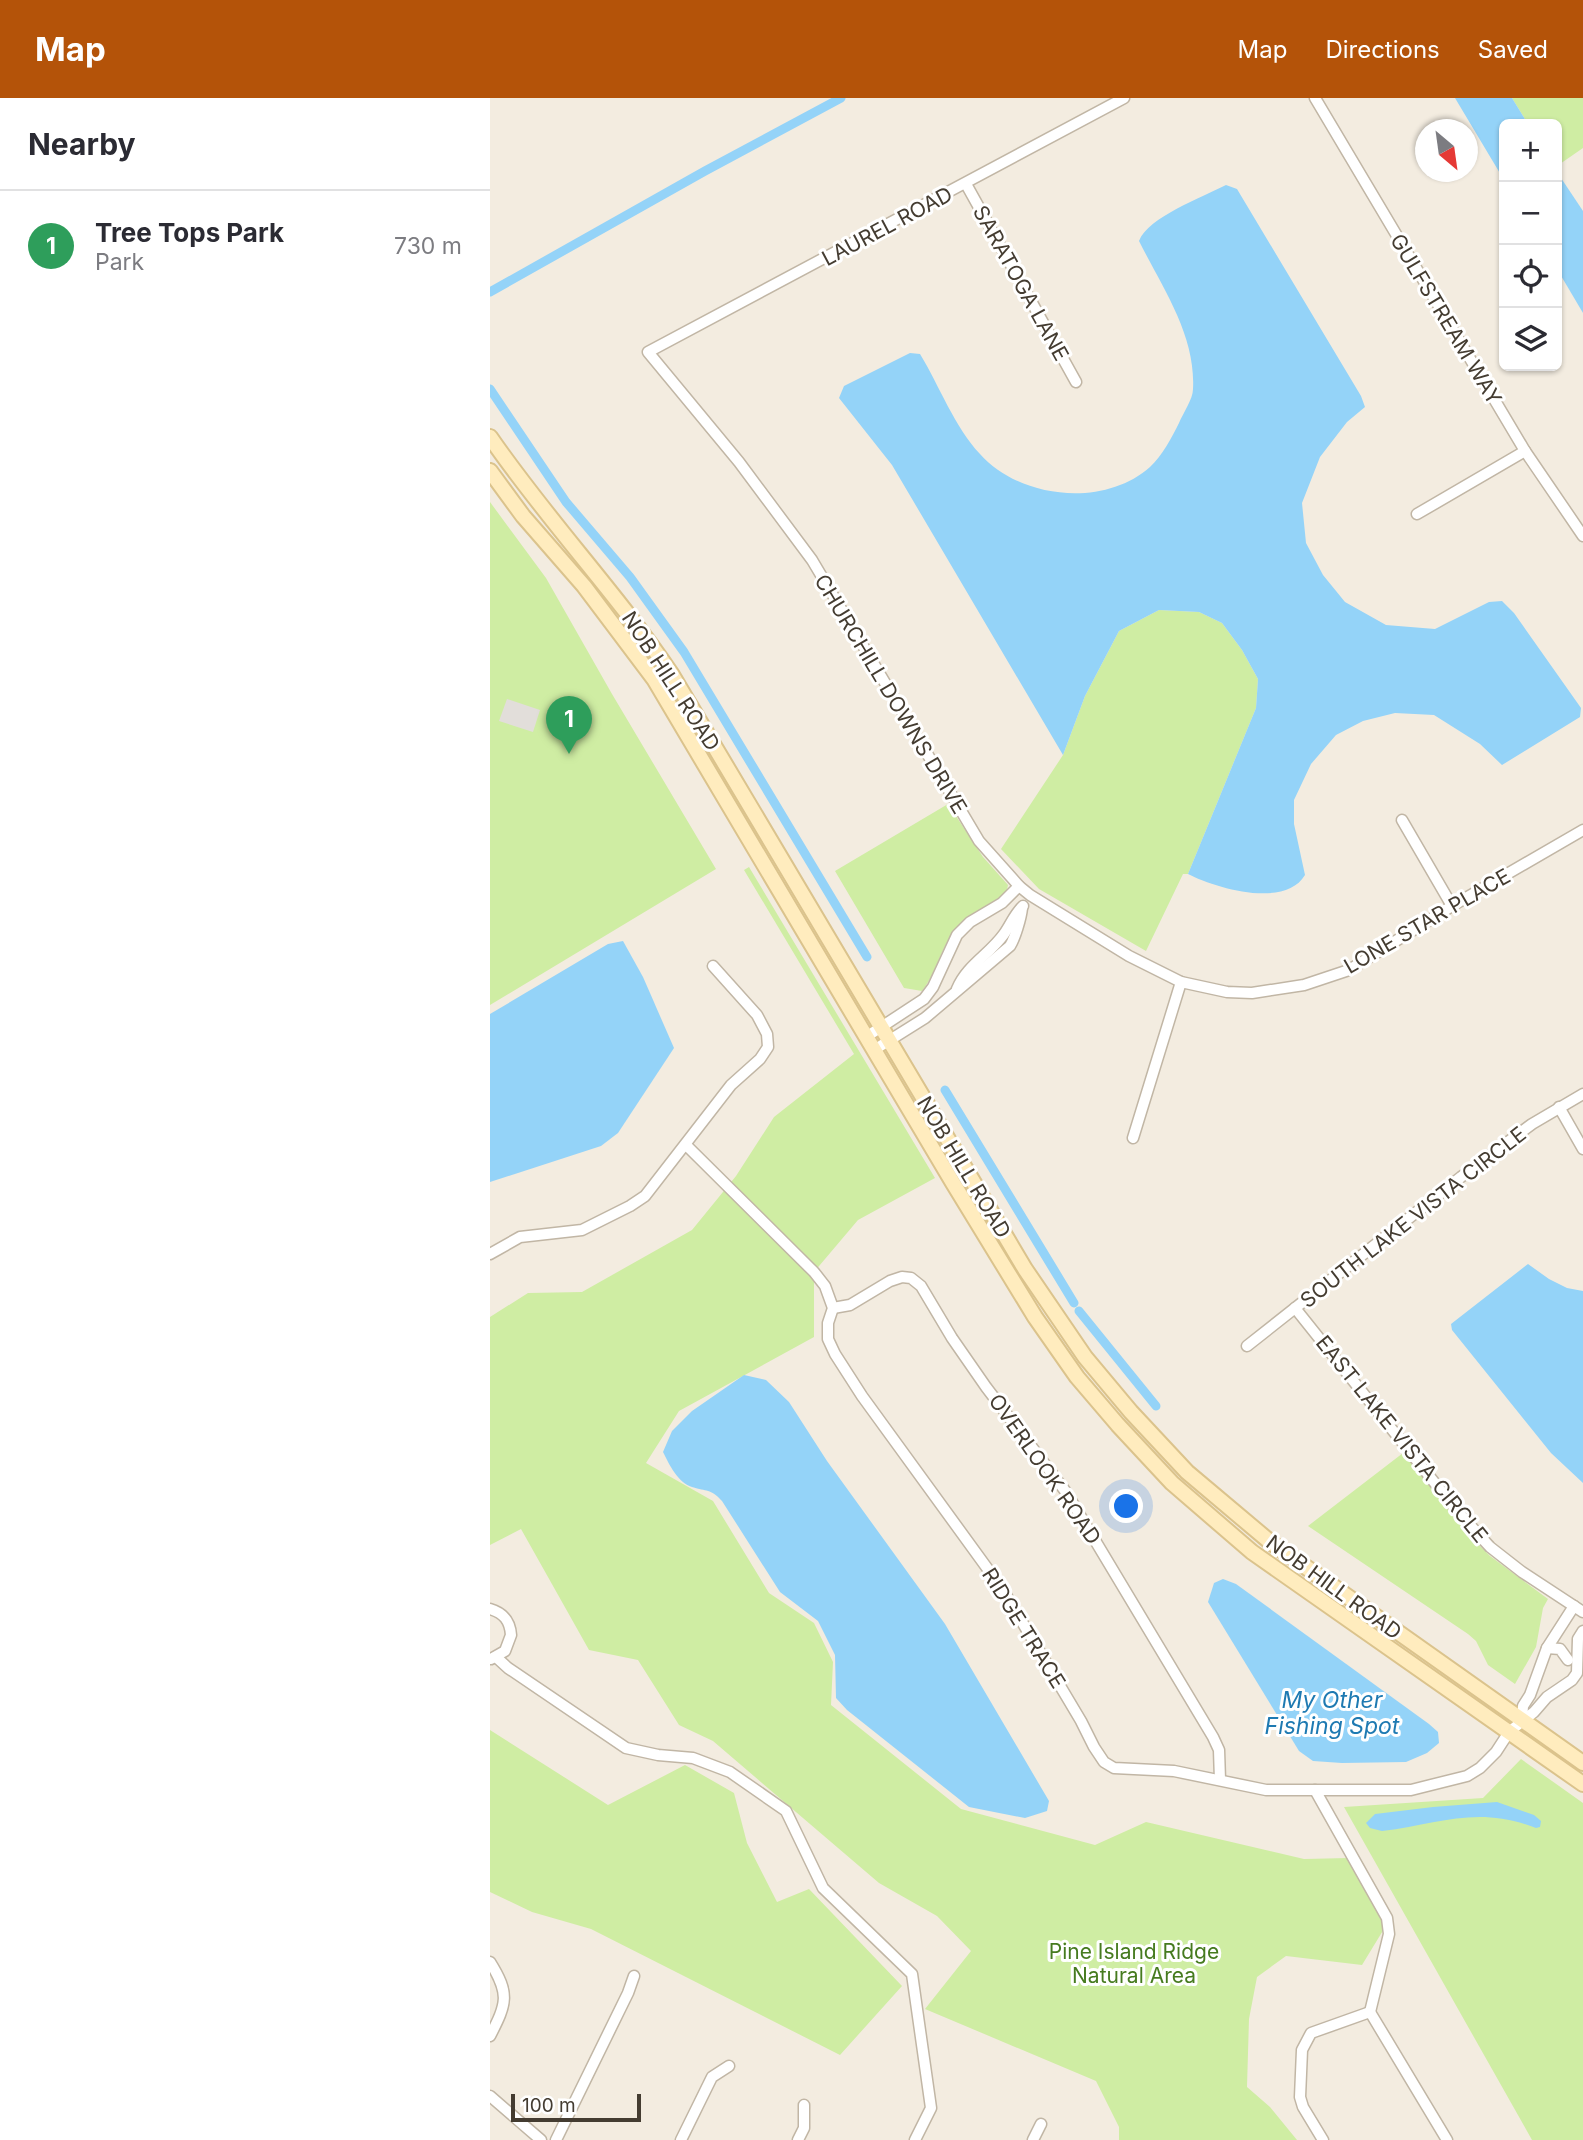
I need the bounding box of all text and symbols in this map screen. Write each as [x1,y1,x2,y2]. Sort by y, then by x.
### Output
text: Map [35,29,106,69]
text: Map [1238,35,1287,64]
text: Directions [1325,35,1440,64]
text: Saved [1478,35,1548,64]
north arrow [1415,119,1478,182]
map controls [1499,119,1562,371]
button: + [1499,119,1562,182]
text: Nearby [28,126,136,162]
street label: LAUREL ROAD [818,181,956,271]
button: − [1499,182,1562,245]
street label: SARATOGA LANE [968,201,1074,365]
text: Tree Tops Park [95,217,284,248]
street label: GULFSTREAM WAY [1385,229,1507,409]
text: 1 [46,232,56,260]
text: 730 m [394,232,462,260]
button: locate [1499,245,1562,308]
text: Park [95,248,144,276]
button: layers [1499,308,1562,371]
street label: CHURCHILL DOWNS DRIVE [810,570,972,818]
street label: NOB HILL ROAD [617,607,725,755]
pin: 1 [546,696,592,754]
street label: LONE STAR PLACE [1339,863,1515,979]
street label: NOB HILL ROAD [912,1092,1016,1242]
street label: SOUTH LAKE VISTA CIRCLE [1295,1121,1531,1313]
street label: EAST LAKE VISTA CIRCLE [1311,1330,1493,1548]
street label: OVERLOOK ROAD [984,1389,1106,1549]
your location [1109,1489,1143,1523]
street label: NOB HILL ROAD [1262,1530,1406,1644]
street label: RIDGE TRACE [977,1563,1071,1693]
water label: My Other Fishing Spot [1265,1686,1400,1740]
park label: Pine Island Ridge Natural Area [1049,1939,1219,1988]
scale bar [511,2091,640,2123]
text: 100 m [522,2094,576,2117]

